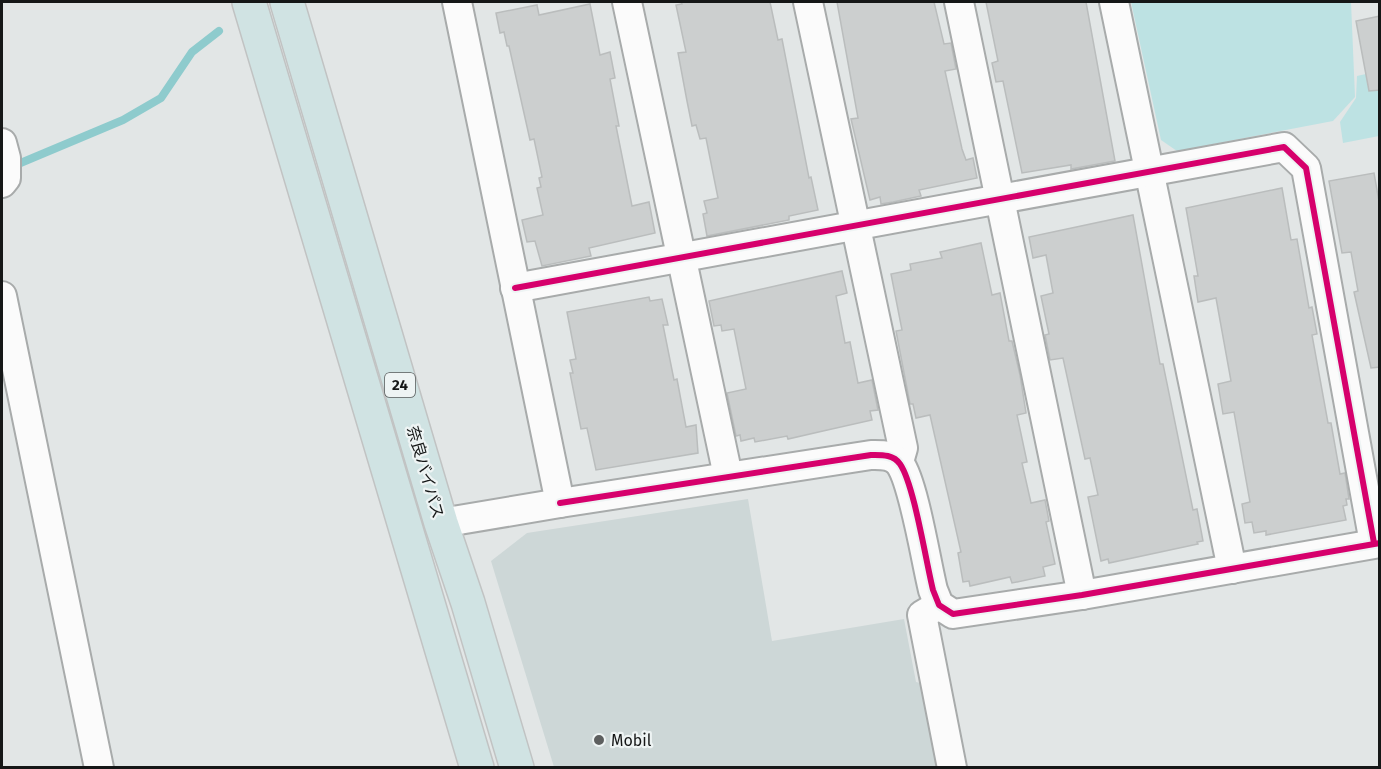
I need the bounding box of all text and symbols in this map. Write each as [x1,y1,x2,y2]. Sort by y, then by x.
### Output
road number: 24 [385,373,415,397]
street label: 奈良バイパス [403,424,448,521]
place label: Mobil [611,731,652,750]
marker: Mobil [592,733,606,747]

